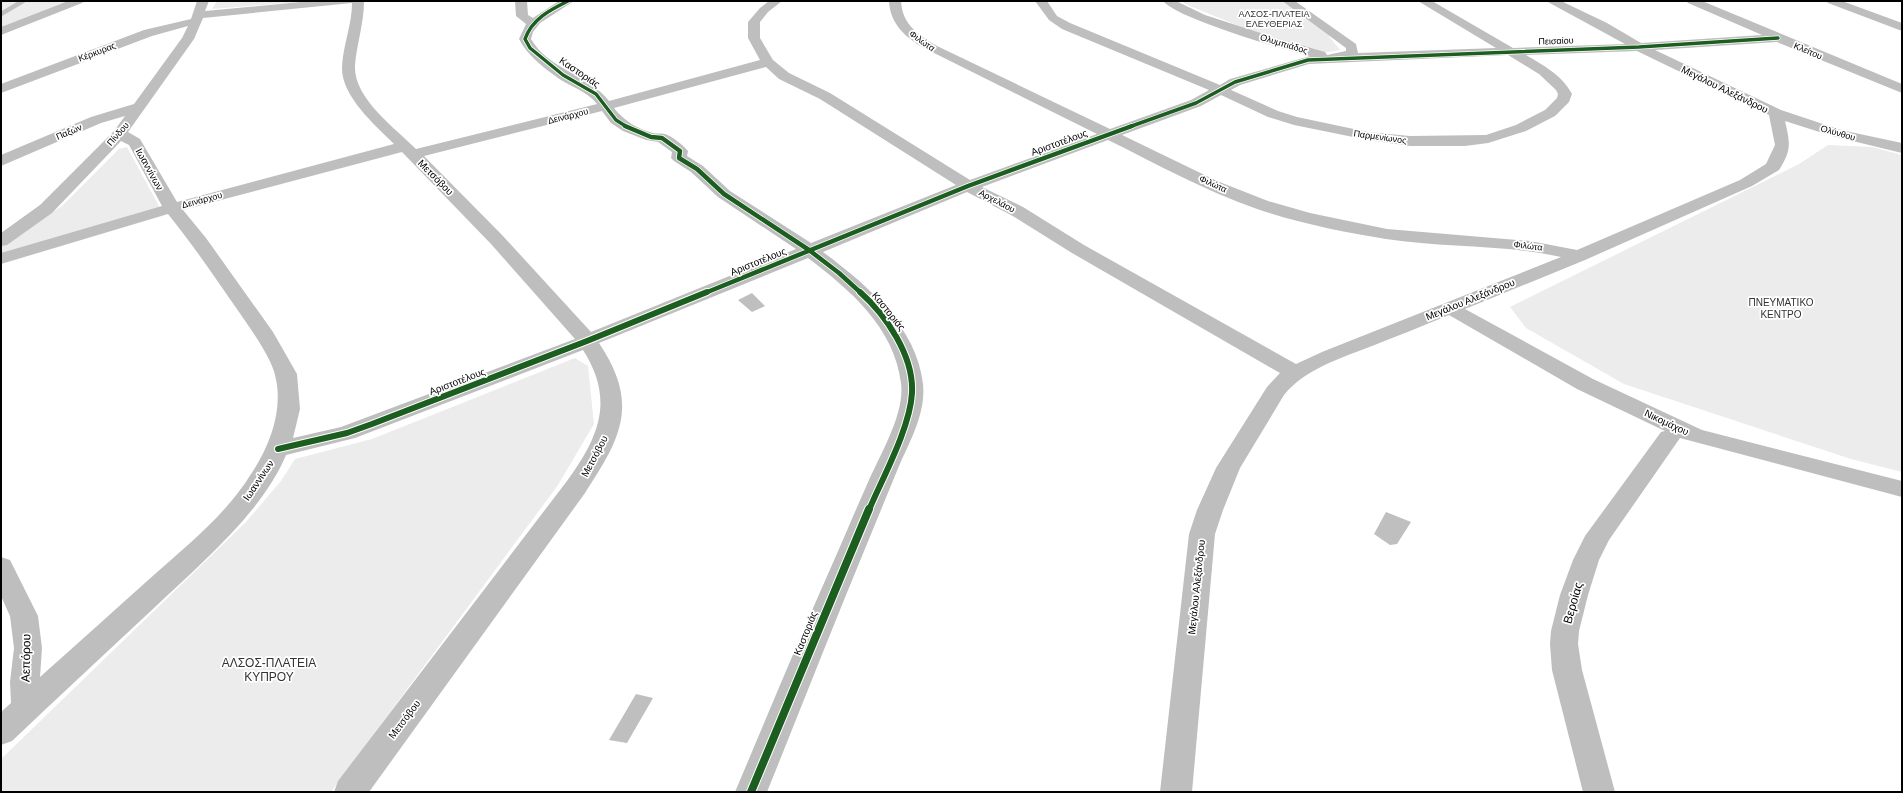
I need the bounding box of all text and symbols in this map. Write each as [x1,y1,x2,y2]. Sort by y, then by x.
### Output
park label: ΑΛΣΟΣ-ΠΛΑΤΕΙΑ ΕΛΕΥΘΕΡΙΑΣ [1239,9,1310,29]
street label: Φιλώτα [907,29,937,53]
street label: Ολυμπιάδος [1259,32,1310,56]
street label: Πεισαίου [1538,35,1574,47]
street label: Κέρκυρας [77,40,118,64]
street label: Κλείτου [1792,41,1824,61]
street label: Καστοριάς [557,55,602,90]
street label: Μεγάλου Αλεξάνδρου [1679,64,1770,116]
street label: Δεινάρχου [547,106,589,126]
street label: Πίνδου [105,120,131,148]
street label: Παξών [54,122,84,142]
street label: Ολύνθου [1819,123,1857,143]
street label: Αριστοτέλους [1030,127,1089,158]
street label: Παρμενίωνος [1353,128,1408,146]
street label: Ιωαννίνων [134,146,166,192]
street label: Μετσόβου [416,158,455,197]
street label: Φιλώτα [1198,174,1228,194]
street label: Αρχελάου [977,187,1017,215]
street label: Δεινάρχου [181,190,223,210]
street label: Φιλώτα [1513,239,1543,253]
street label: Αριστοτέλους [729,245,788,278]
street label: Μεγάλου Αλεξάνδρου [1424,277,1517,323]
street label: Καστοριάς [870,290,908,333]
park label: ΠΝΕΥΜΑΤΙΚΟ ΚΕΝΤΡΟ [1748,297,1814,320]
street label: Αριστοτέλους [428,366,487,397]
street label: Νικομάχου [1643,407,1691,437]
street label: Μετσόβου [579,434,610,479]
street label: Ιωαννίνων [241,458,276,503]
street label: Μεγάλου Αλεξάνδρου [1186,539,1208,635]
street label: Βεροίας [1560,581,1586,625]
street label: Καστοριάς [792,609,819,657]
street label: Αεπόρου [19,634,33,682]
park label: ΑΛΣΟΣ-ΠΛΑΤΕΙΑ ΚΥΠΡΟΥ [222,656,316,684]
street label: Μετσόβου [386,698,422,741]

